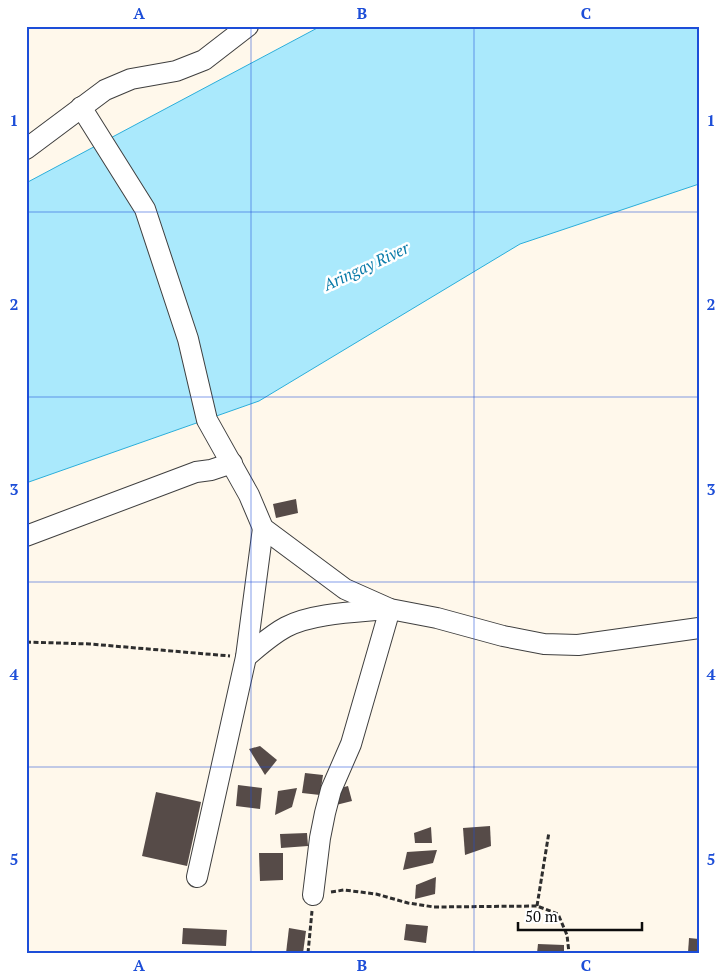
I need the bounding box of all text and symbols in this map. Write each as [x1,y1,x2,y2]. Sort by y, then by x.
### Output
text: A [133,2,145,24]
text: B [357,2,367,24]
text: C [581,2,591,24]
text: 1 [9,109,19,131]
text: 1 [706,109,716,131]
water label: Aringay River [319,236,413,296]
text: 2 [9,293,19,315]
text: 2 [706,293,716,315]
text: 3 [9,478,19,500]
text: 3 [706,478,716,500]
text: 4 [9,663,19,685]
text: 4 [706,663,716,685]
text: 5 [9,848,19,870]
text: 5 [706,848,716,870]
scale bar [518,899,641,931]
text: 50 m [525,906,558,926]
text: A [133,954,145,976]
text: B [357,954,367,976]
text: C [581,954,591,976]

